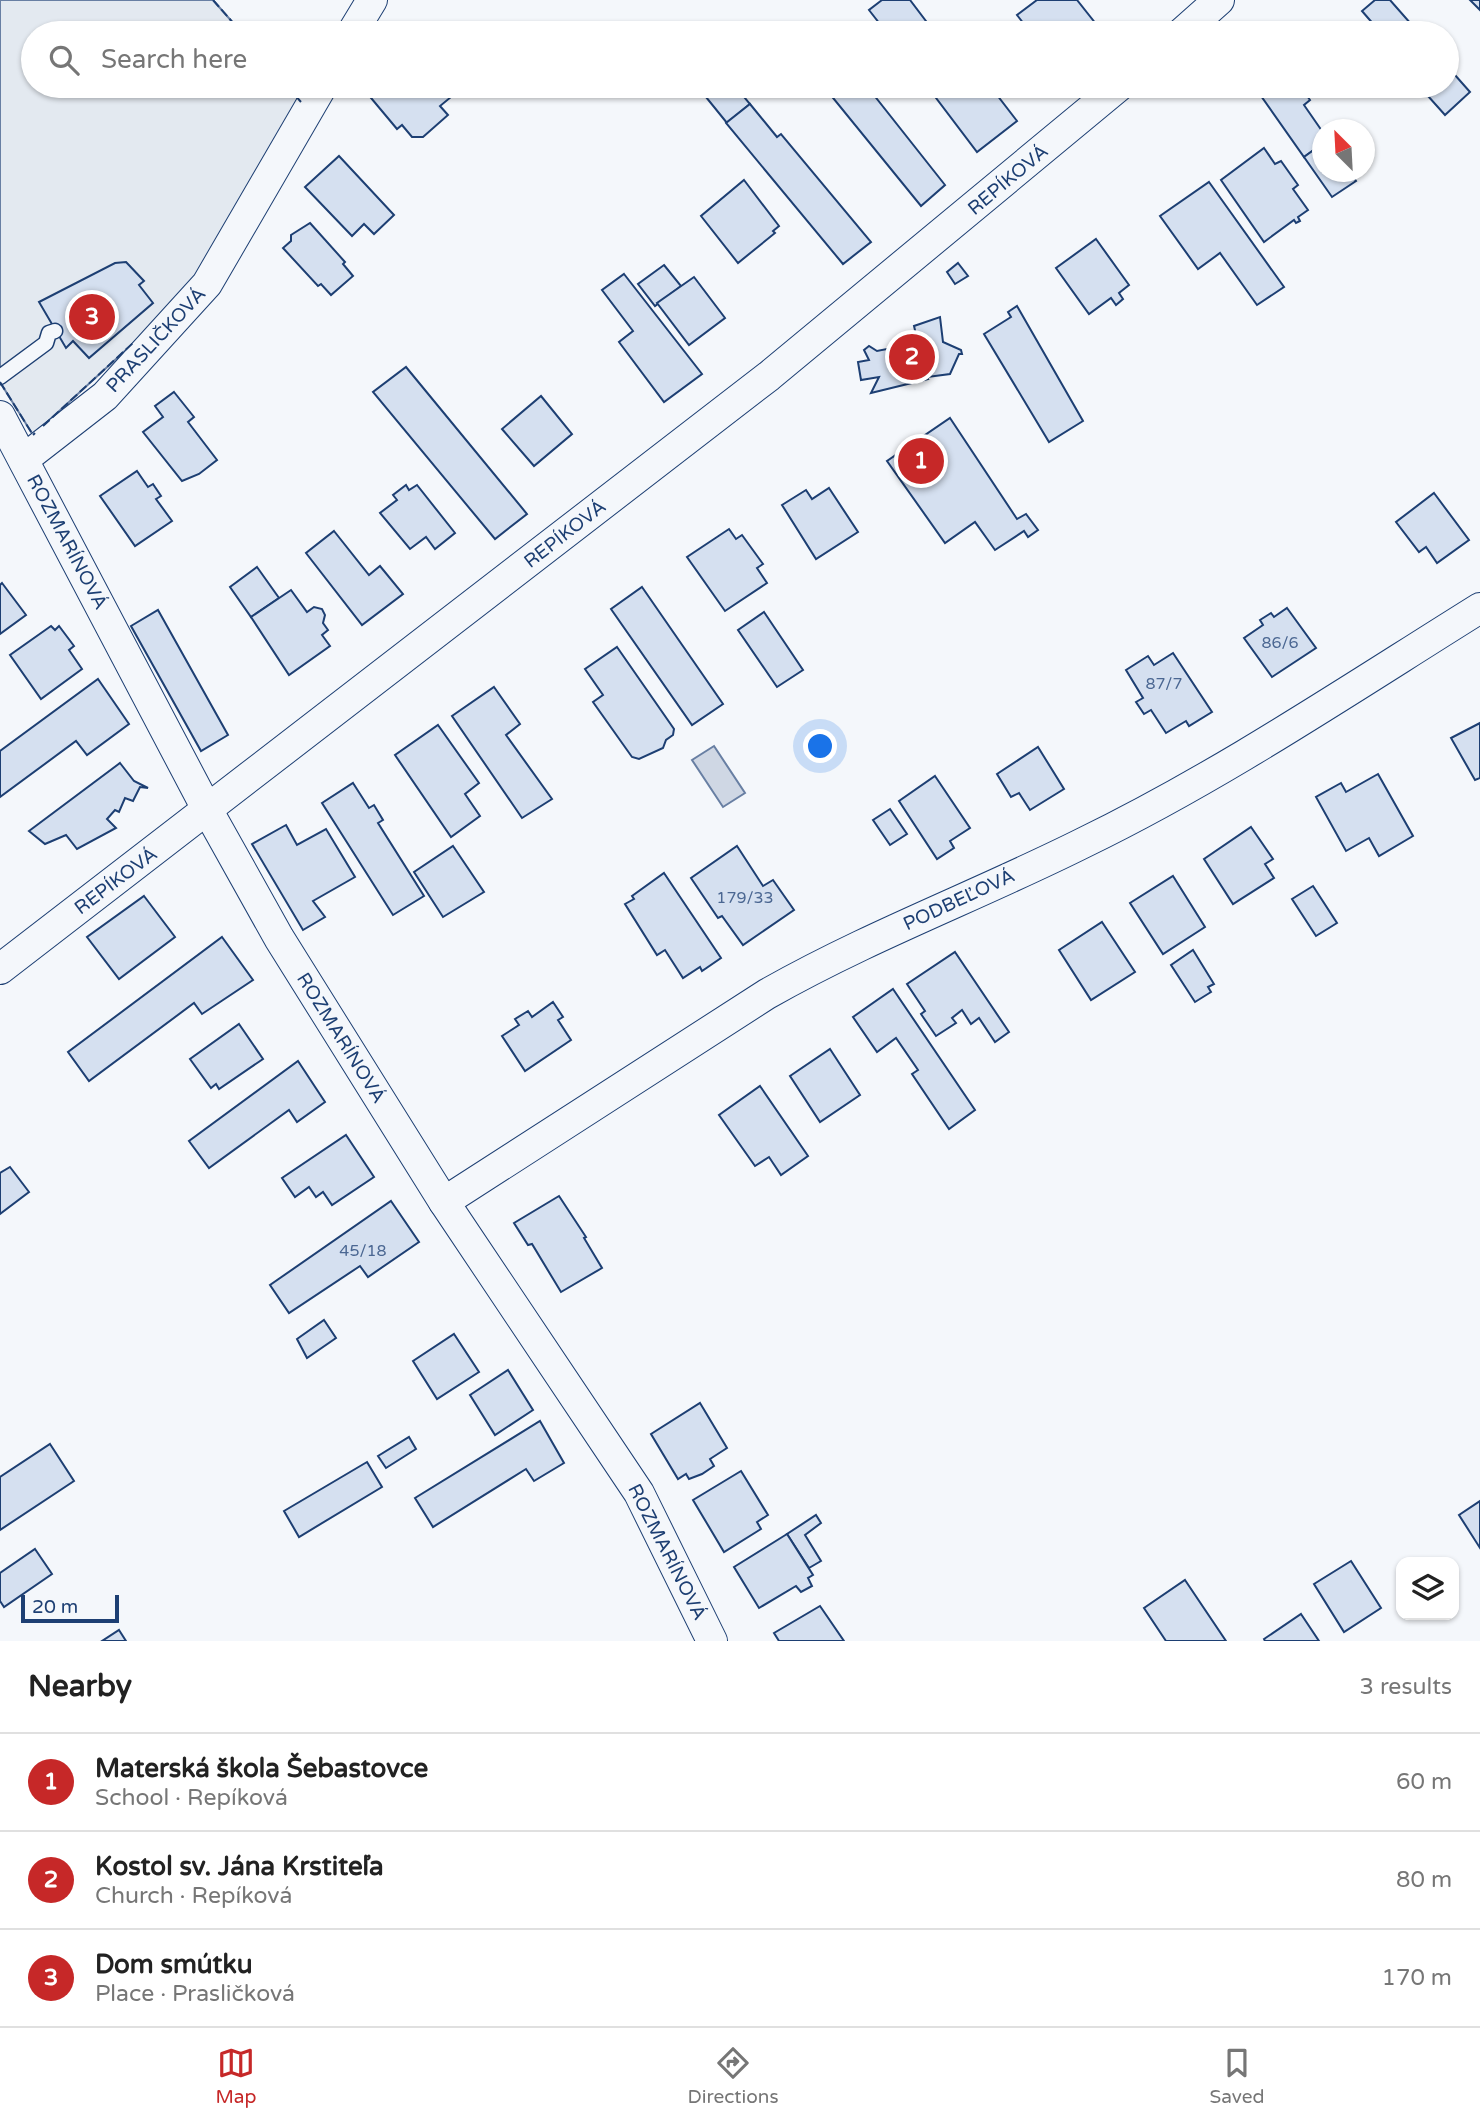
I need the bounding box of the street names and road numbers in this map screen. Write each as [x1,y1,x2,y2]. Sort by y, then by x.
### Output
street label: REPÍKOVÁ [963,139,1052,220]
street label: PRASLIČKOVÁ [101,282,210,397]
street label: ROZMARÍNOVÁ [22,470,113,613]
street label: REPÍKOVÁ [519,494,610,573]
street label: REPÍKOVÁ [70,842,162,919]
street label: PODBEĽOVÁ [899,864,1018,935]
street label: ROZMARÍNOVÁ [292,968,391,1107]
street label: ROZMARÍNOVÁ [623,1480,712,1624]

